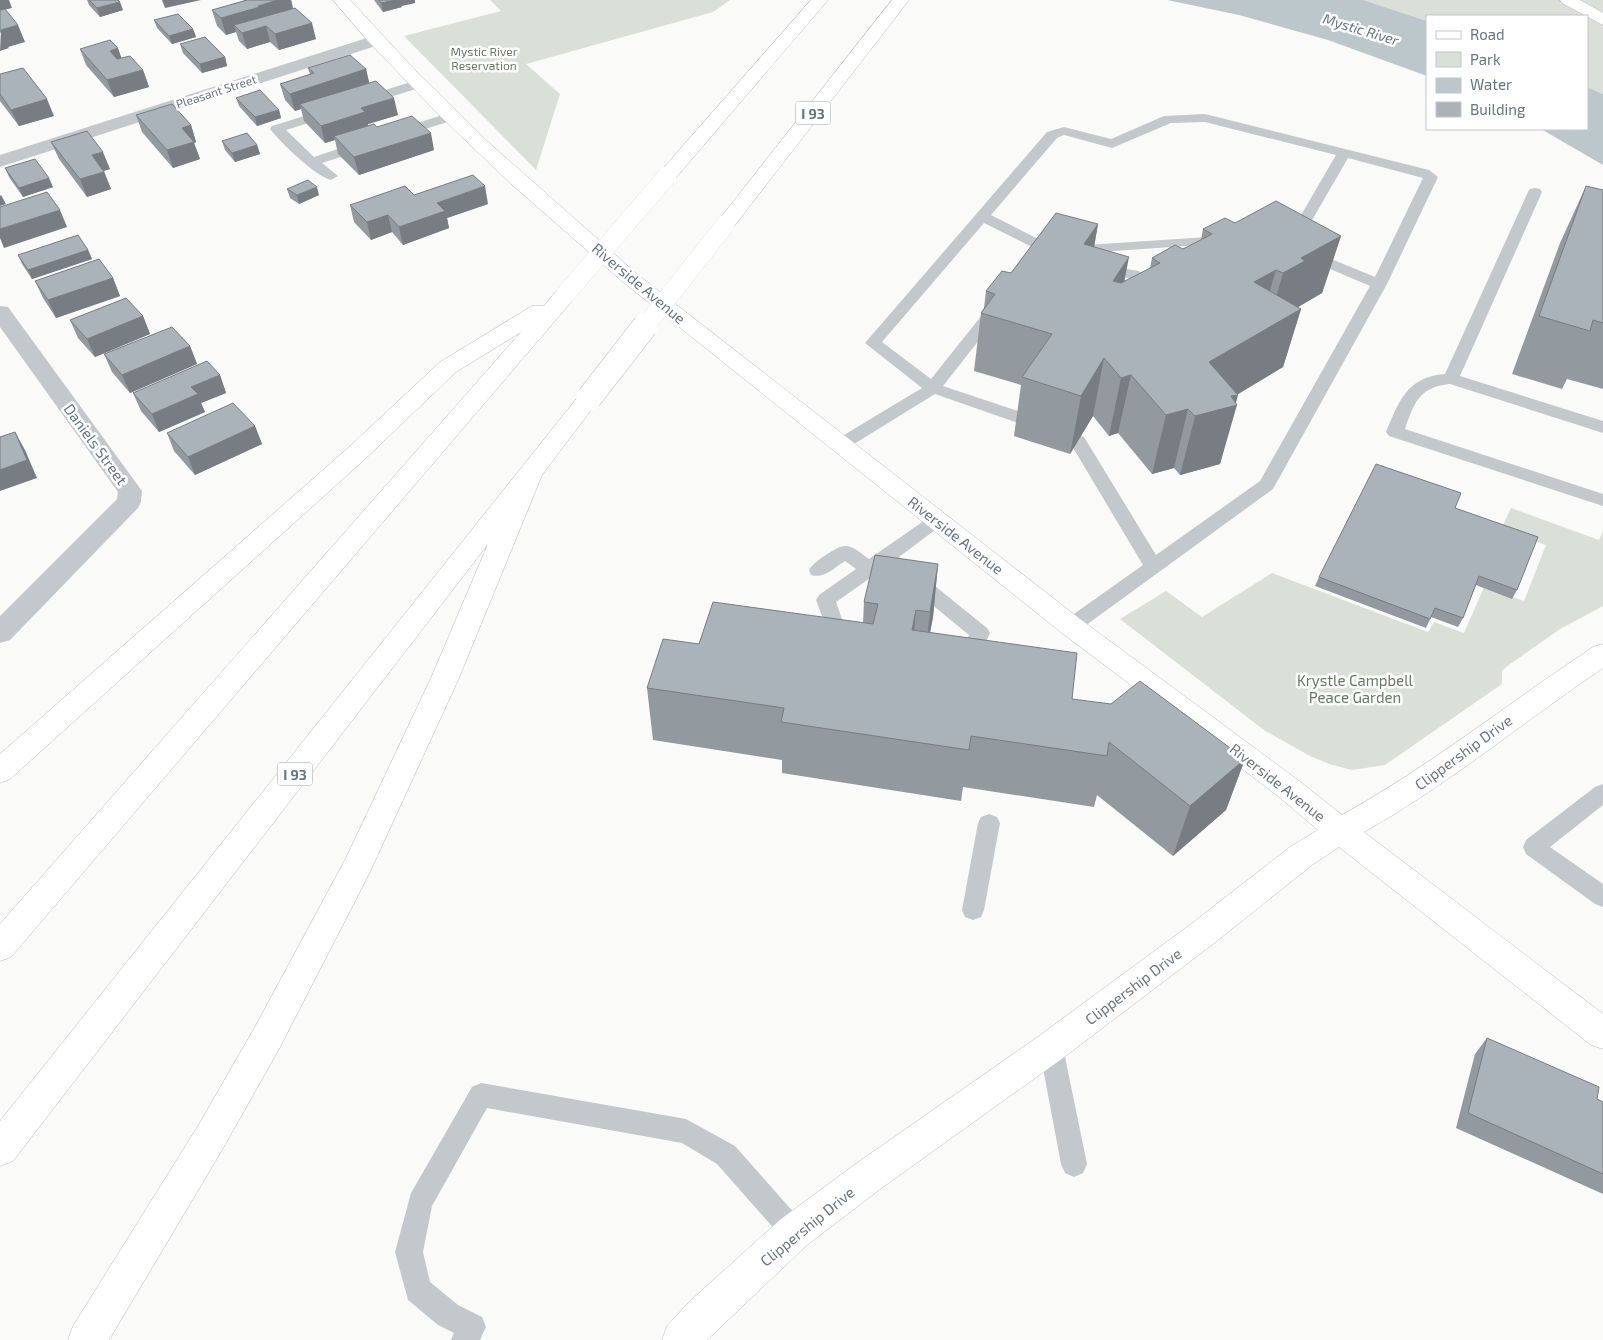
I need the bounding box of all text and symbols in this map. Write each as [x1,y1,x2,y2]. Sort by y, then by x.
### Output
water label: Mystic River [1321,9,1401,49]
legend [1426,15,1588,130]
text: Road [1470,25,1505,43]
park label: Mystic River Reservation [451,44,518,72]
text: Park [1470,50,1501,68]
street label: Pleasant Street [174,71,258,111]
text: Water [1470,75,1512,93]
text: Building [1470,100,1526,118]
road number: I 93 [796,102,830,125]
street label: Riverside Avenue [589,239,689,327]
street label: Daniels Street [61,400,132,488]
street label: Riverside Avenue [905,492,1007,578]
park label: Krystle Campbell Peace Garden [1297,671,1414,706]
street label: Clippership Drive [1411,711,1515,793]
street label: Riverside Avenue [1227,739,1329,825]
road number: I 93 [278,762,312,786]
street label: Clippership Drive [1081,944,1185,1028]
street label: Clippership Drive [756,1183,858,1269]

